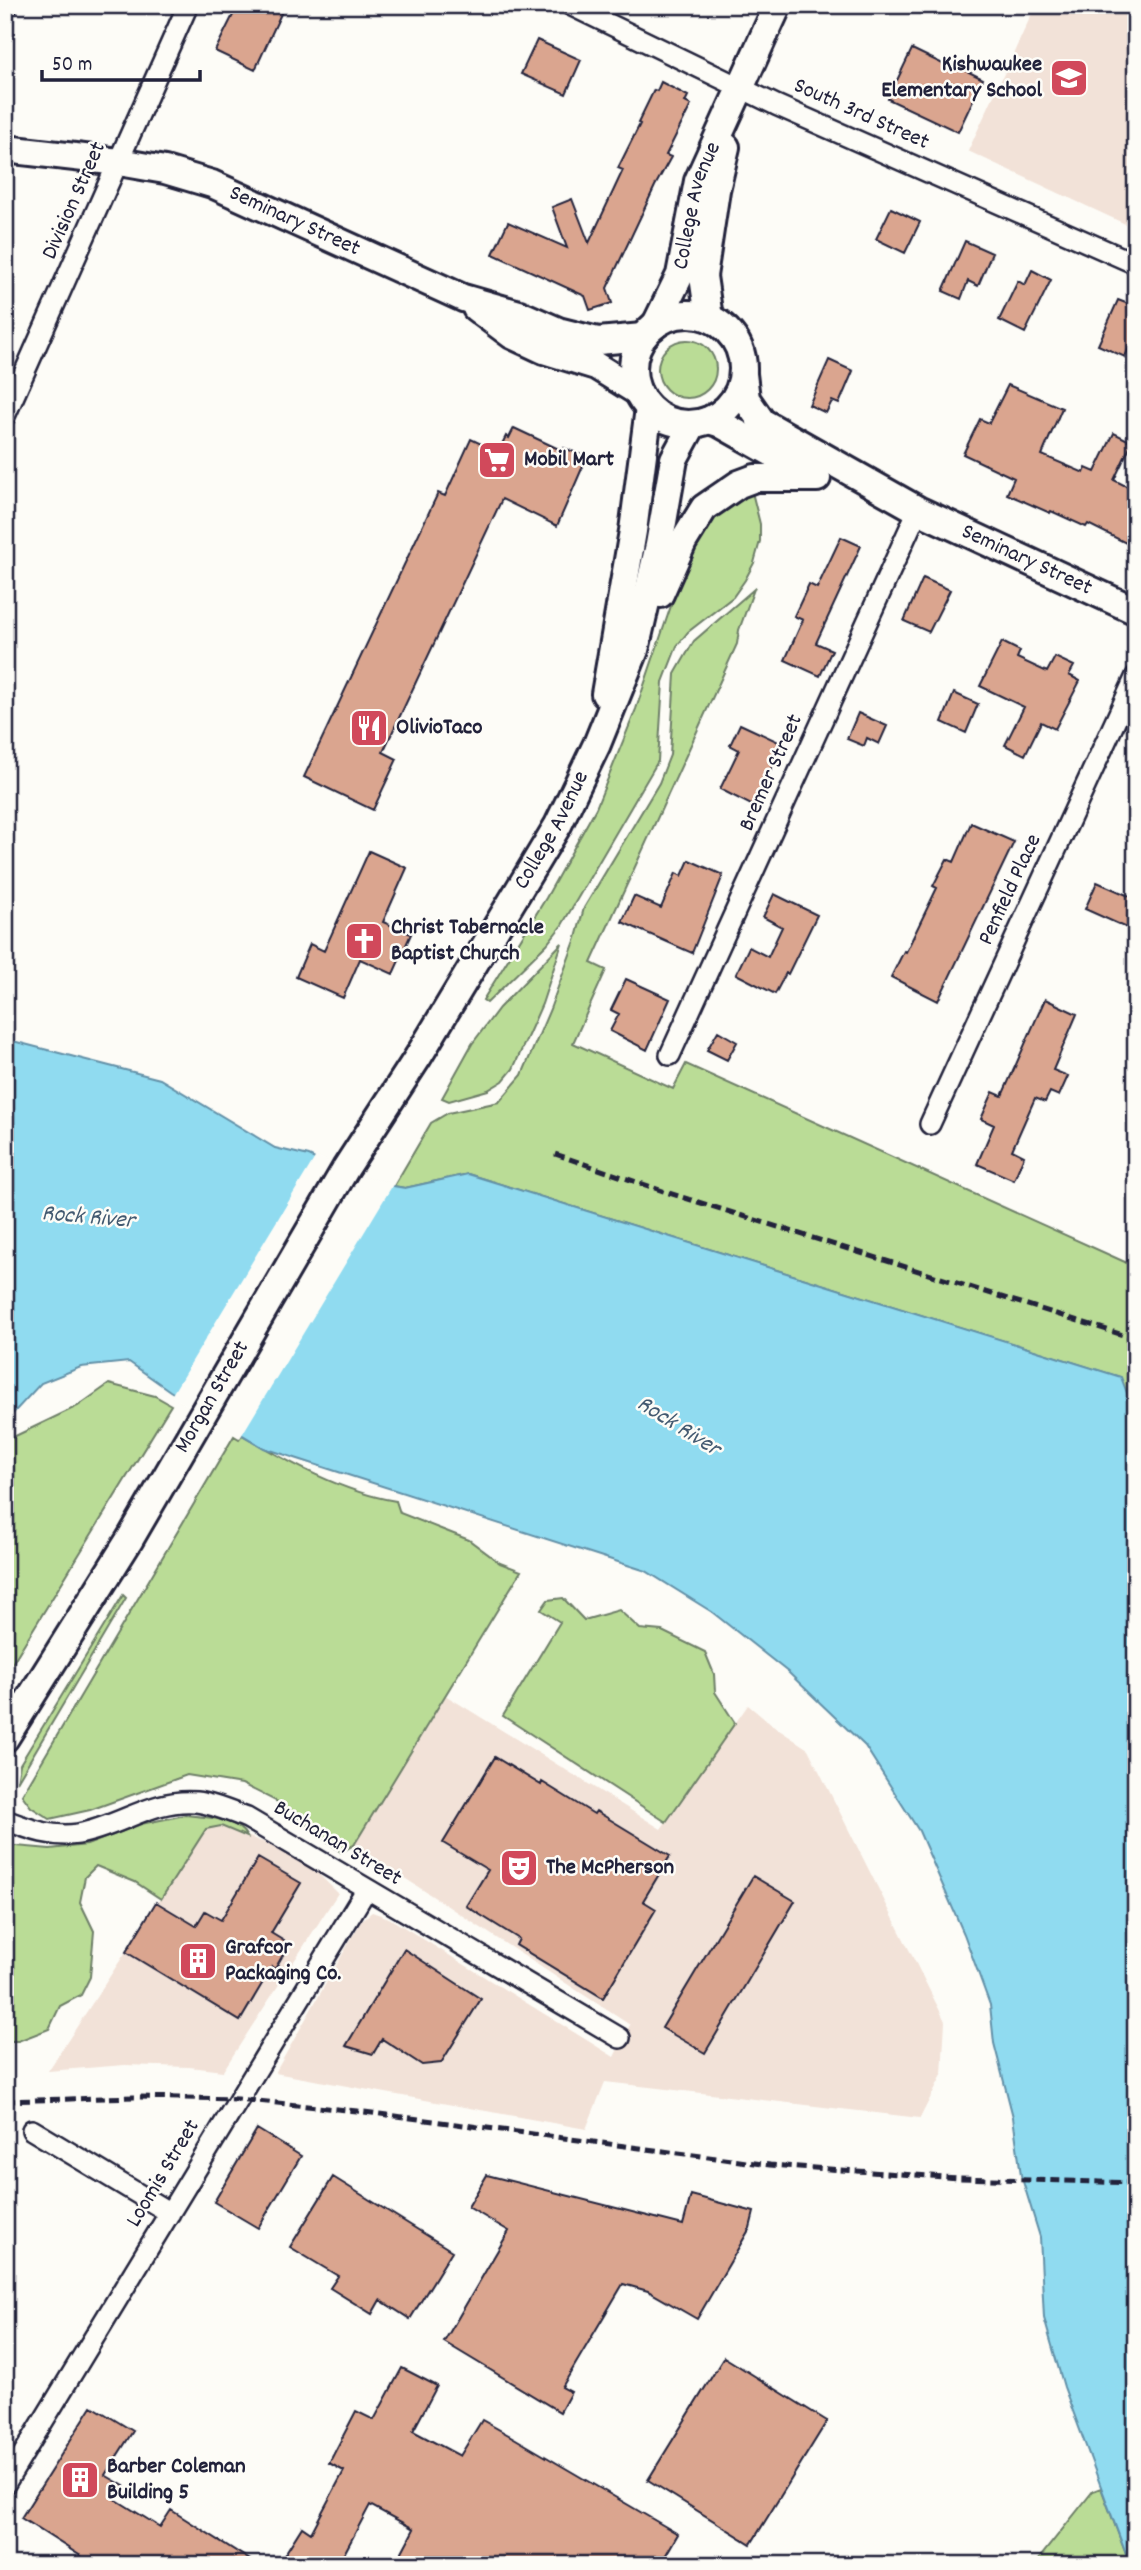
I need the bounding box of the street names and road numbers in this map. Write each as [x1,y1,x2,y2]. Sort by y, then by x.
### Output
street label: South 3rd Street [788,70,934,160]
street label: Division Street [34,137,116,265]
street label: College Avenue [665,137,730,272]
street label: Seminary Street [223,177,365,266]
street label: Seminary Street [956,516,1097,605]
street label: Bremer Street [731,709,813,837]
street label: College Avenue [506,766,598,896]
street label: Penfield Place [971,829,1051,951]
street label: Morgan Street [167,1335,258,1460]
street label: Buchanan Street [267,1793,407,1895]
street label: Loomis Street [119,2114,209,2234]

